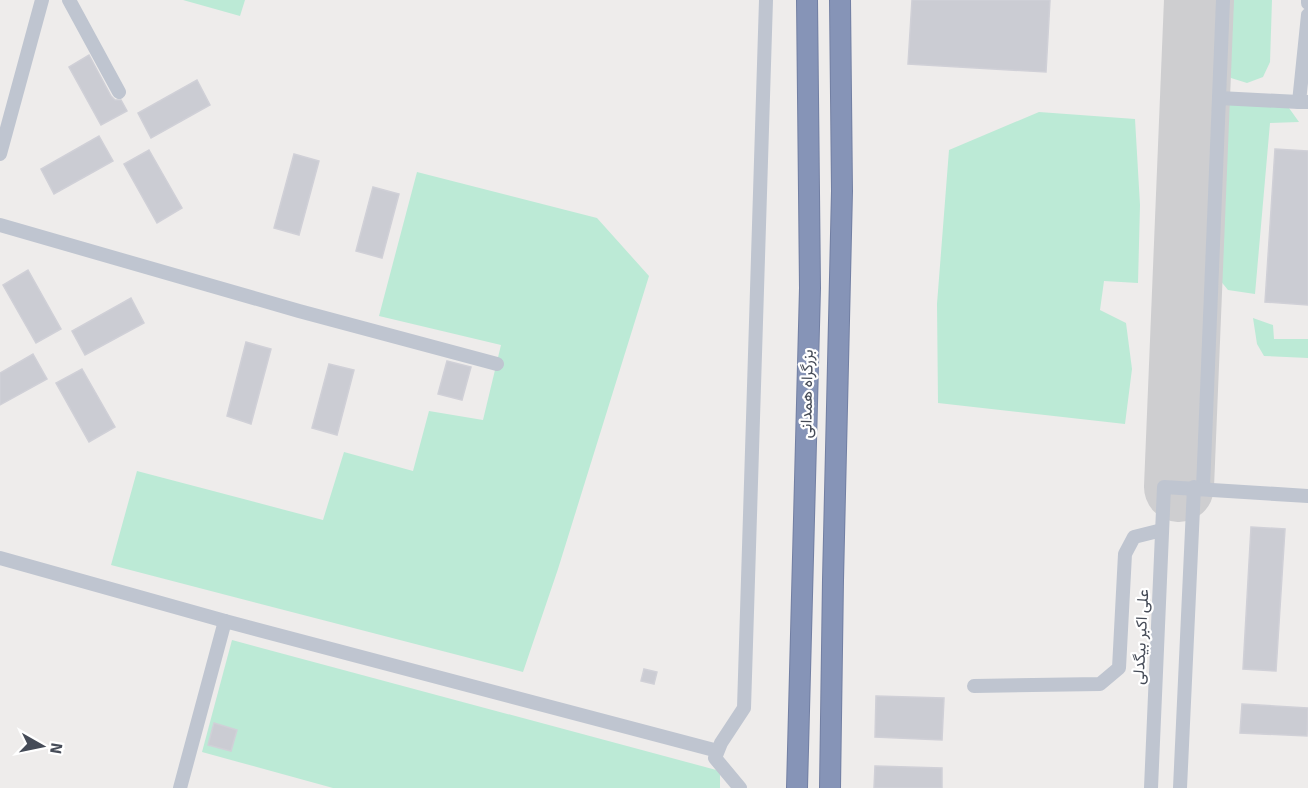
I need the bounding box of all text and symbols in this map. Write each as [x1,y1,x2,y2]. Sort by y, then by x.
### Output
street label: بزرگراه همدانی [796,349,818,439]
street label: علی اکبر بیگدلی [1129,589,1153,685]
north arrow [12,716,72,776]
text: N [45,741,67,755]

